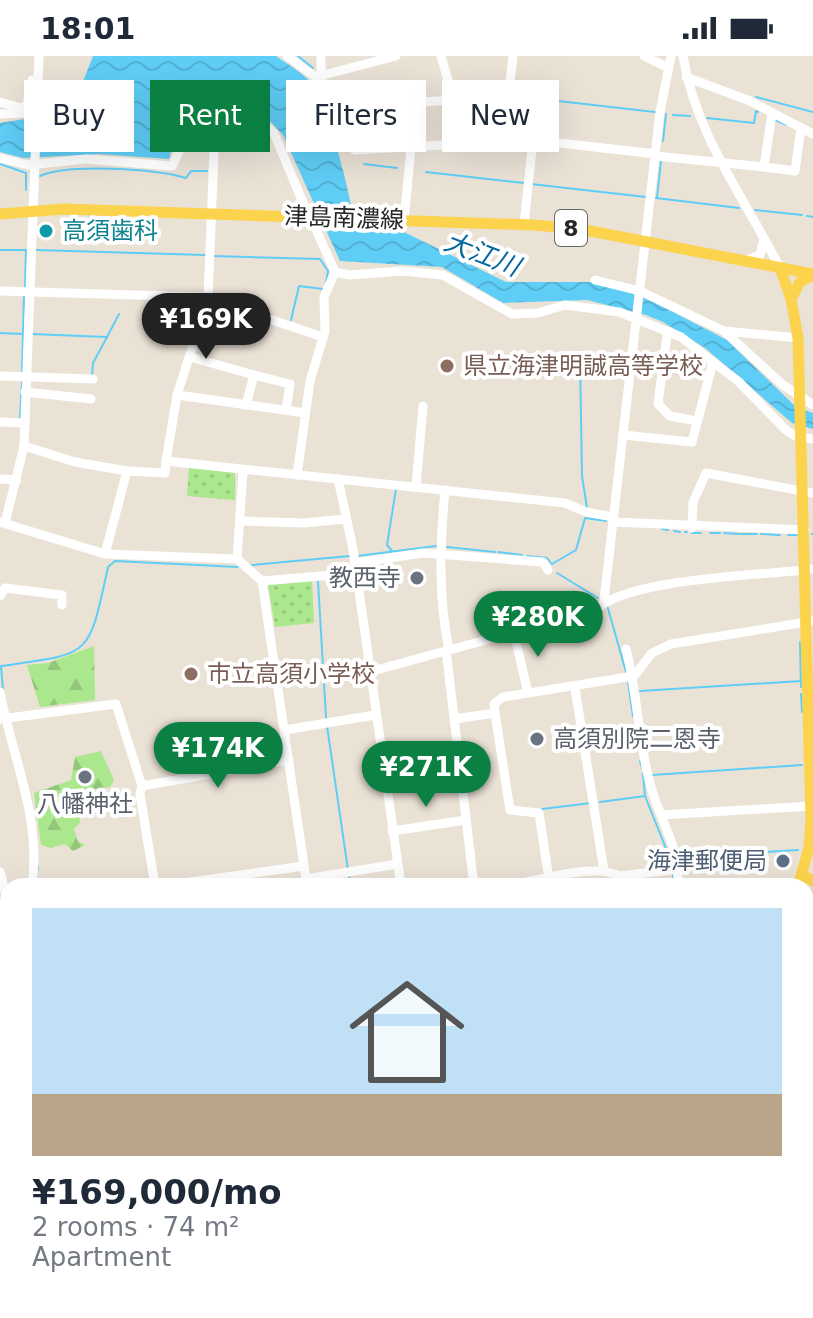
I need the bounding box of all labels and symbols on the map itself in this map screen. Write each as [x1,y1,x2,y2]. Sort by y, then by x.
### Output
street label: 津島南濃線 [284,202,404,234]
road number: 8 [555,210,587,246]
place label: 高須歯科 [62,217,158,245]
marker: 高須歯科 [37,222,55,240]
water label: 大江川 [440,226,527,283]
pin: ¥169K [150,293,262,361]
place label: 県立海津明誠高等学校 [463,352,703,380]
marker: 県立海津明誠高等学校 [438,357,456,375]
place label: 教西寺 [329,564,401,592]
marker: 教西寺 [408,569,426,587]
pin: ¥280K [482,591,594,659]
place label: 市立高須小学校 [207,660,375,688]
marker: 市立高須小学校 [182,665,200,683]
pin: ¥174K [162,722,274,790]
place label: 高須別院二恩寺 [553,725,721,753]
marker: 高須別院二恩寺 [528,730,546,748]
pin: ¥271K [370,741,482,809]
marker: 八幡神社 [76,768,94,786]
place label: 八幡神社 [37,790,133,818]
place label: 海津郵便局 [647,847,767,875]
marker: 海津郵便局 [774,852,792,870]

